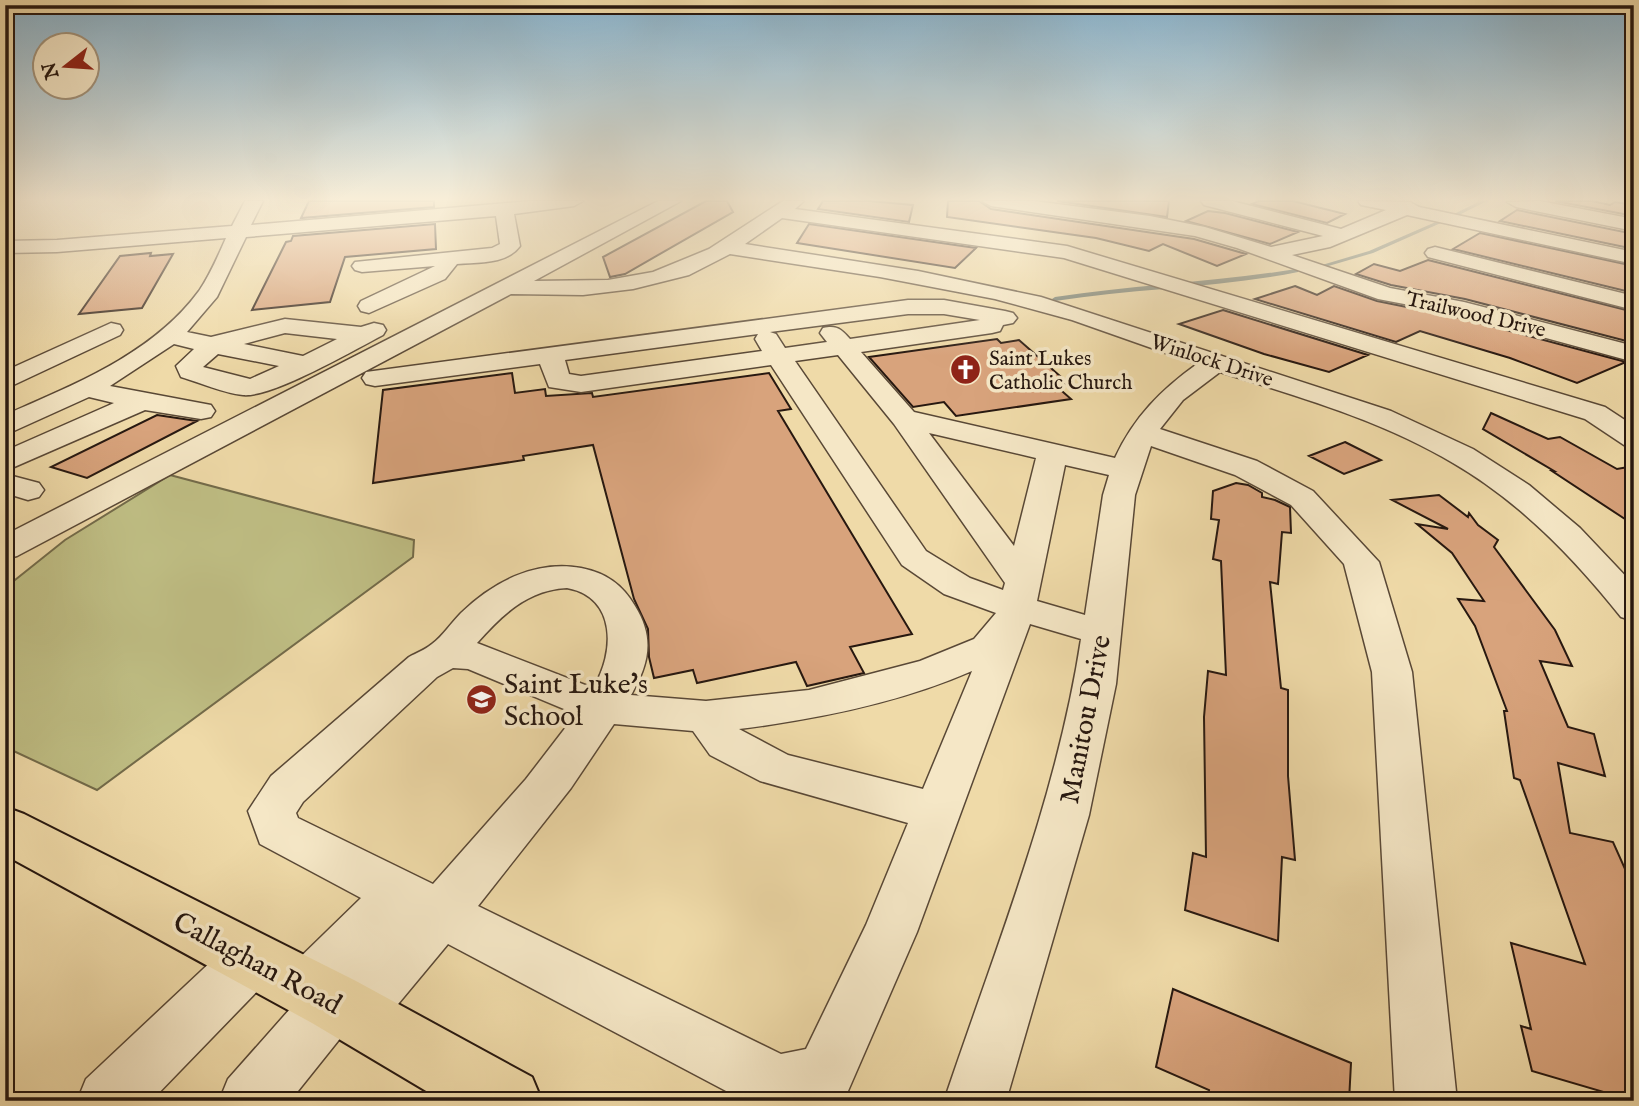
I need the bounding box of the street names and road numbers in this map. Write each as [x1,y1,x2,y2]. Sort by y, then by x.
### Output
street label: Trailwood Drive [1403,286,1548,345]
street label: Winlock Drive [1147,329,1277,394]
street label: Manitou Drive [1053,632,1120,807]
street label: Callaghan Road [166,905,347,1023]

